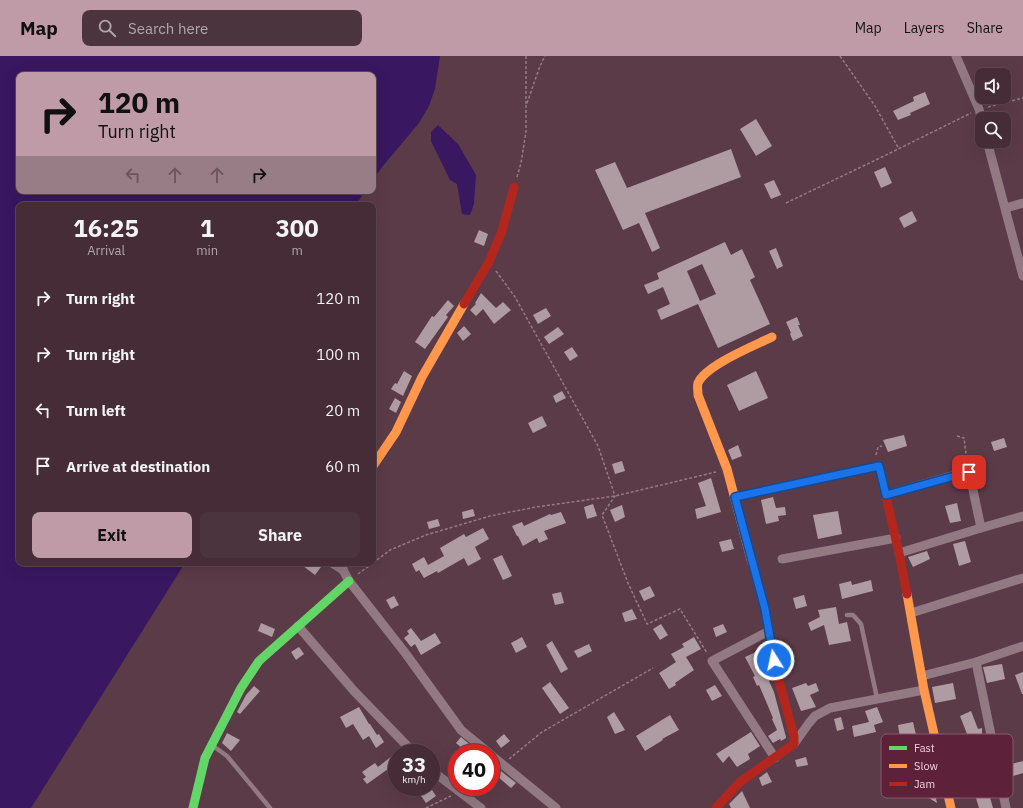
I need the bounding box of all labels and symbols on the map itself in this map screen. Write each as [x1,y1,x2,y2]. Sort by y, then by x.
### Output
pin [952,455,986,489]
position arrow [753,639,795,681]
legend [881,734,1013,798]
text: Fast [914,741,935,755]
speed limit sign: 40 [448,744,500,796]
text: Slow [914,759,938,773]
text: Jam [914,777,935,791]

